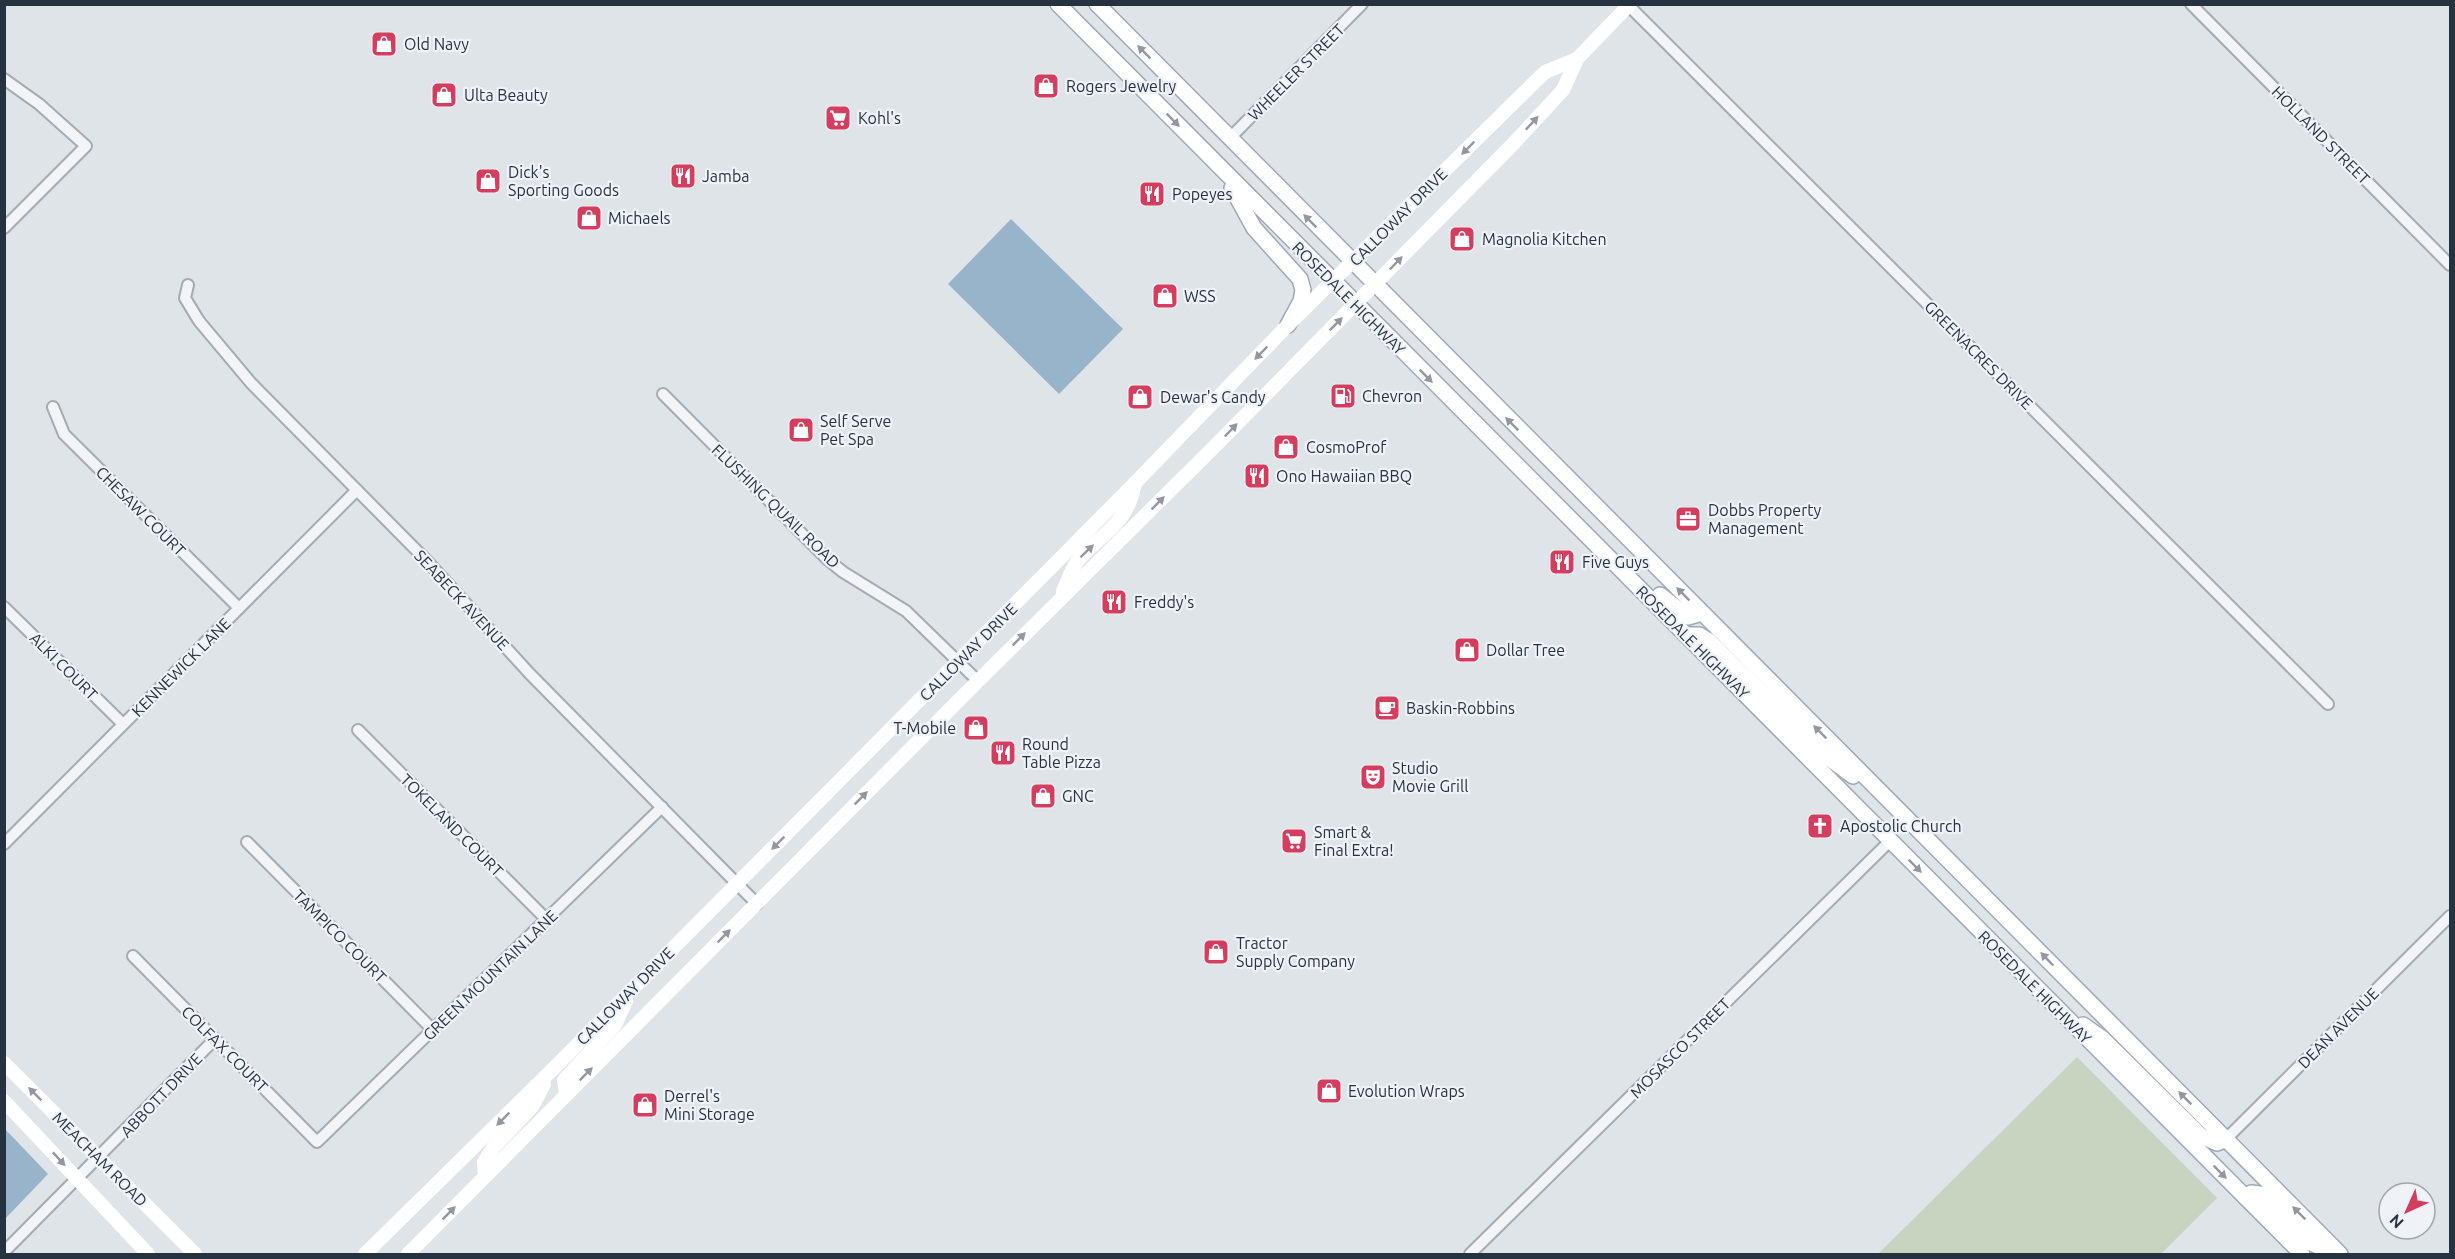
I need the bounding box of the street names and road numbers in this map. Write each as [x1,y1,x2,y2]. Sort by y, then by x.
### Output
street label: WHEELER STREET [1244,20,1348,124]
street label: HOLLAND STREET [2268,82,2374,188]
street label: CALLOWAY DRIVE [1346,165,1450,269]
street label: ROSEDALE HIGHWAY [1289,238,1410,359]
street label: GREENACRES DRIVE [1921,297,2037,413]
street label: FLUSHING QUAIL ROAD [709,440,843,572]
street label: CHESAW COURT [93,463,189,559]
street label: SEABECK AVENUE [411,546,513,654]
street label: ROSEDALE HIGHWAY [1633,582,1754,703]
street label: CALLOWAY DRIVE [916,600,1020,704]
street label: KENNEWICK LANE [128,614,234,720]
street label: ALKI COURT [27,629,102,704]
street label: TOKELAND COURT [397,770,507,880]
street label: TAMPICO COURT [290,886,390,986]
street label: GREEN MOUNTAIN LANE [419,906,561,1044]
street label: ROSEDALE HIGHWAY [1975,927,2096,1048]
street label: CALLOWAY DRIVE [573,944,677,1048]
street label: DEAN AVENUE [2294,984,2382,1072]
street label: MOSASCO STREET [1626,994,1734,1102]
street label: COLFAX COURT [178,1002,272,1096]
street label: ABBOTT DRIVE [117,1049,205,1141]
street label: MEACHAM ROAD [49,1108,151,1210]

